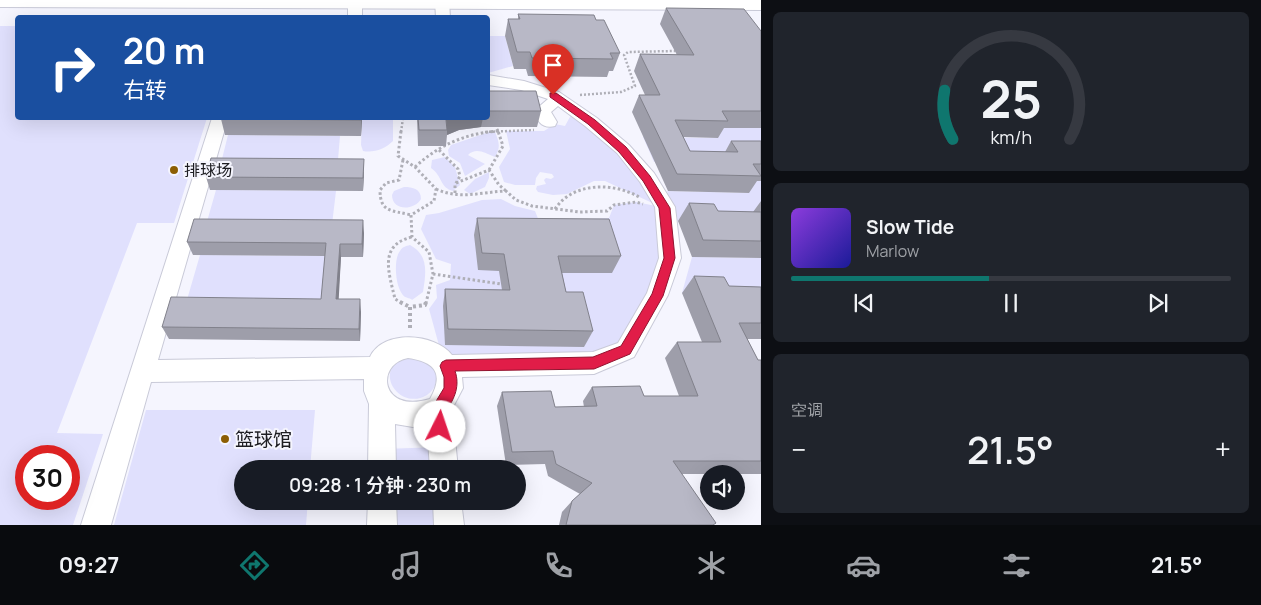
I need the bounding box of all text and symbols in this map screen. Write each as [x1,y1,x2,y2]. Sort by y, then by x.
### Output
text: 20 m [123,27,205,75]
icon: right [40,35,105,100]
pin [532,44,574,95]
icon: arrive [539,51,567,79]
text: 25 [980,63,1042,134]
text: 右转 [123,75,167,105]
text: km/h [990,125,1032,149]
place label: 排球场 [184,159,232,181]
marker: 排球场 [168,164,180,176]
text: Slow Tide [866,214,954,240]
text: Marlow [866,240,919,262]
icon: previous [850,289,878,317]
icon: pause [997,289,1025,317]
icon: next [1144,289,1172,317]
text: 空调 [791,399,823,421]
position arrow [413,400,465,452]
text: 21.5° [967,423,1054,475]
place label: 篮球馆 [235,426,292,452]
text: − [791,430,806,468]
text: + [1215,430,1231,468]
marker: 篮球馆 [219,433,231,445]
speed limit sign: 30 [15,445,80,510]
map controls [700,465,745,510]
button: sound [700,465,745,510]
text: 09:28 · 1 分钟 · 230 m [289,472,471,498]
icon: directions [237,548,272,583]
icon: music [389,548,424,583]
icon: phone [541,548,576,583]
icon: climate [694,548,729,583]
icon: car [846,548,881,583]
icon: filters [999,548,1034,583]
text: 09:27 [59,550,119,580]
text: 21.5° [1151,550,1202,580]

